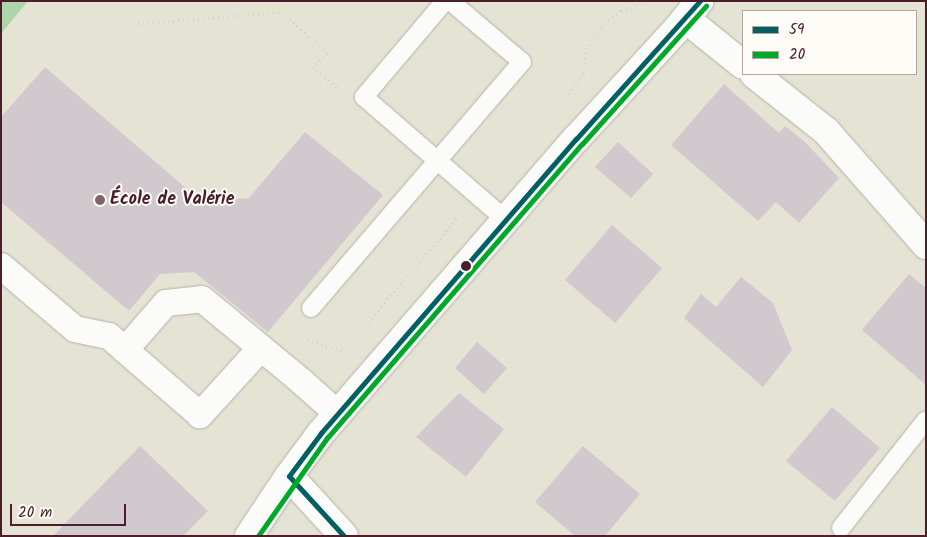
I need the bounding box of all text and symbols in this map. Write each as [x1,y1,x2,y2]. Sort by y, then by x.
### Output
legend [742,10,917,75]
text: 59 [789,18,804,42]
text: 20 [789,43,805,67]
place label: École de Valérie [110,189,235,211]
marker: École de Valérie [94,194,106,206]
unlabelled marker [461,261,471,271]
scale bar [12,494,129,526]
text: 20 m [18,501,52,525]

